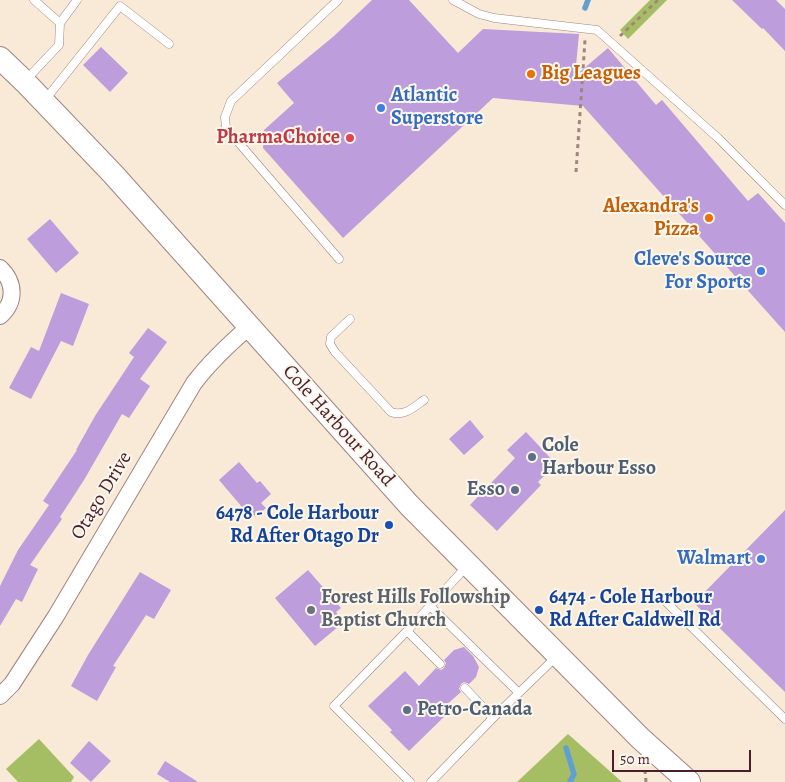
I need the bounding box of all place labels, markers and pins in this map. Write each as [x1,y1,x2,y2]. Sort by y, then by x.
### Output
place label: Big Leagues [541,62,641,86]
marker: Big Leagues [525,68,537,80]
place label: Atlantic Superstore [391,84,483,131]
marker: Atlantic Superstore [375,102,387,114]
place label: PharmaChoice [216,126,340,150]
marker: PharmaChoice [344,132,356,144]
place label: Alexandra's Pizza [603,195,699,242]
marker: Alexandra's Pizza [703,212,715,224]
place label: Cleve's Source For Sports [634,248,751,295]
marker: Cleve's Source For Sports [755,265,767,277]
place label: Cole Harbour Esso [542,434,656,481]
marker: Cole Harbour Esso [526,451,538,463]
place label: Esso [466,478,505,502]
marker: Esso [509,484,521,496]
place label: 6478 - Cole Harbour Rd After Otago Dr [216,502,379,549]
marker: 6478 - Cole Harbour Rd After Otago Dr [383,519,395,531]
place label: Walmart [677,547,751,571]
marker: Walmart [755,553,767,565]
place label: Forest Hills Followship Baptist Church [321,586,510,633]
place label: 6474 - Cole Harbour Rd After Caldwell Rd [549,586,721,633]
marker: Forest Hills Followship Baptist Church [305,604,317,616]
marker: 6474 - Cole Harbour Rd After Caldwell Rd [533,604,545,616]
place label: Petro-Canada [417,698,532,722]
marker: Petro-Canada [401,704,413,716]

